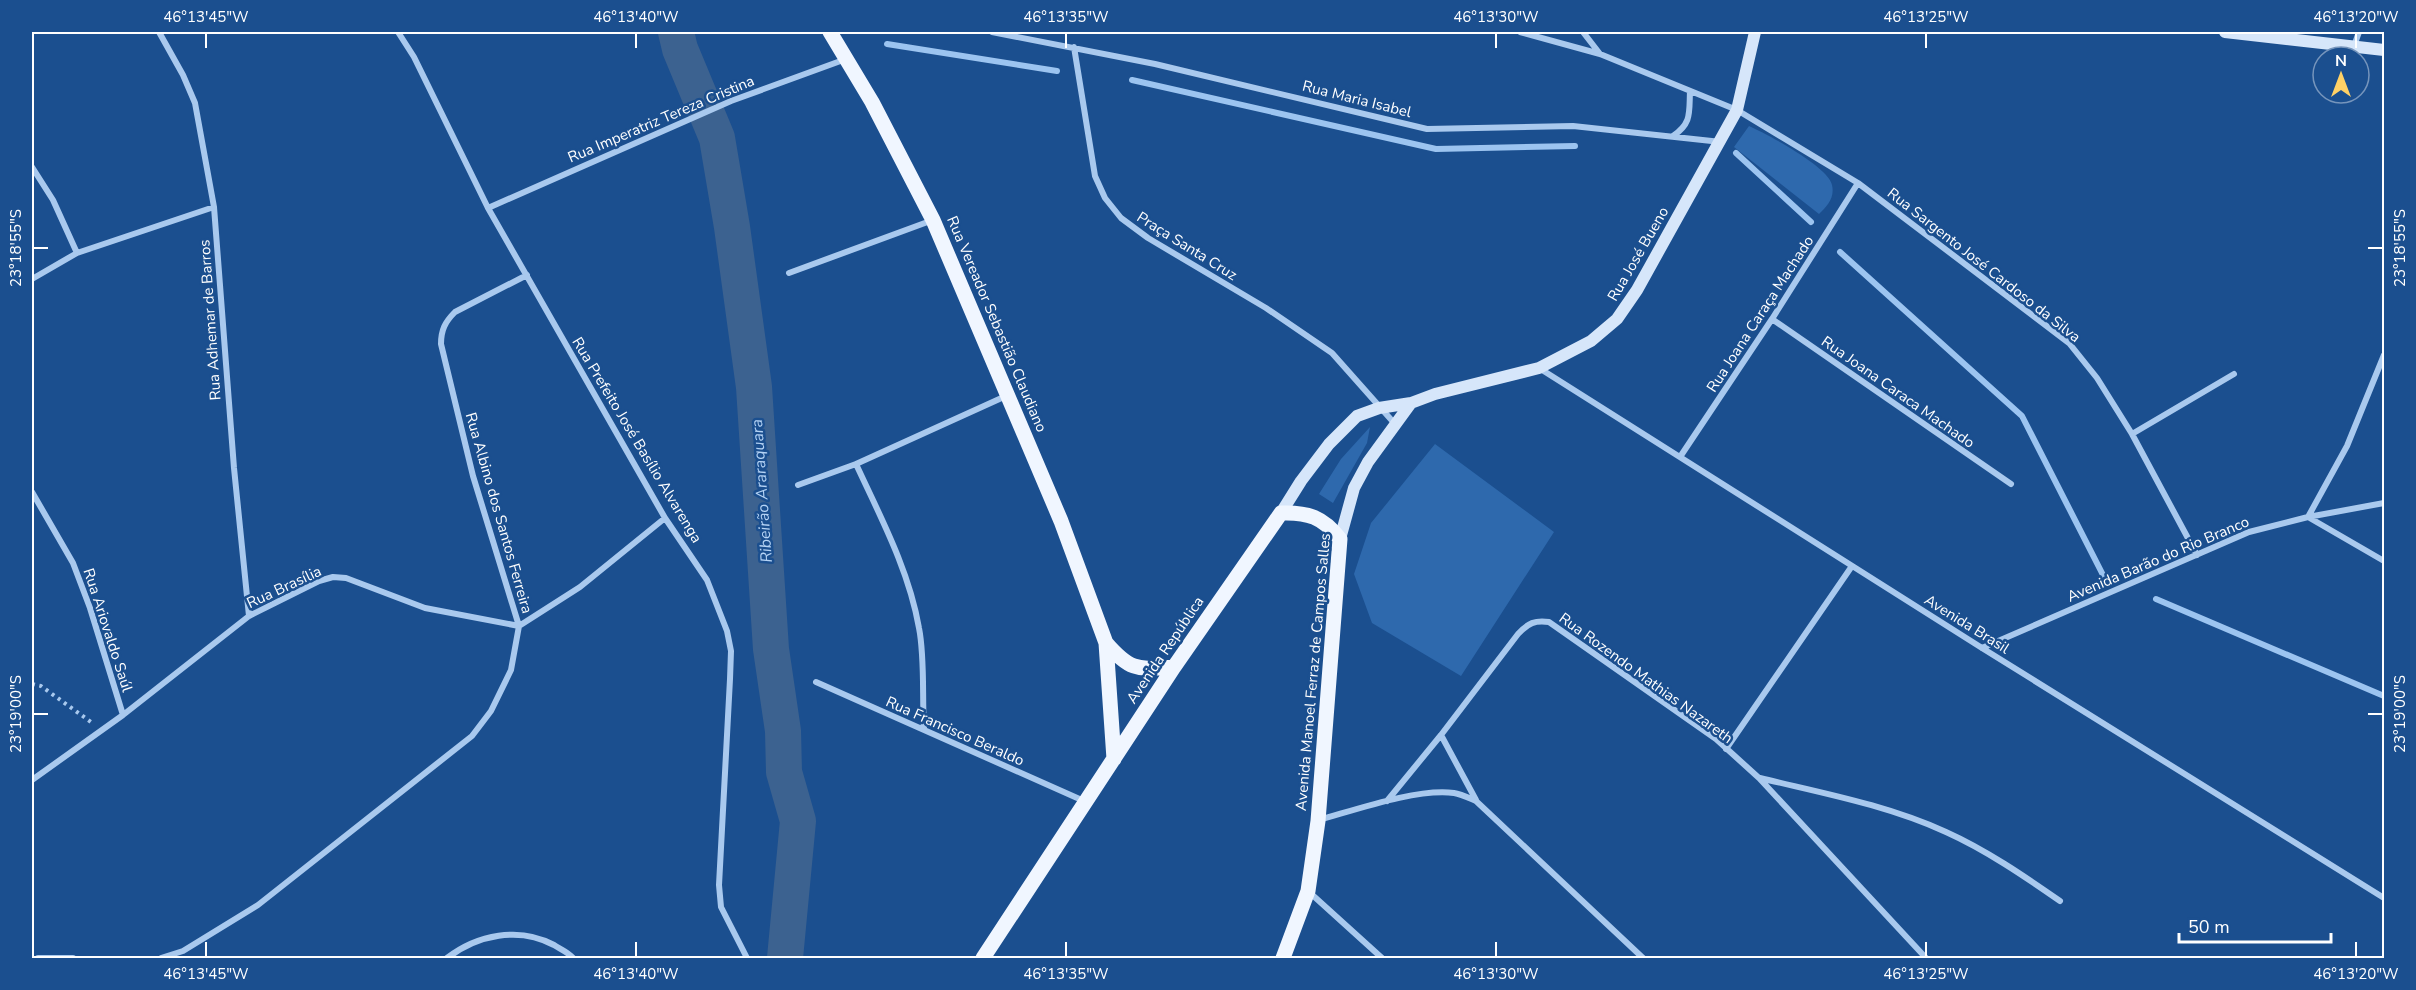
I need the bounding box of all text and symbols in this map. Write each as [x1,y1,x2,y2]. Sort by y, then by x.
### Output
text: 46°13'45"W [163,7,249,27]
text: 46°13'40"W [593,7,679,27]
text: 46°13'35"W [1023,7,1109,27]
text: 46°13'30"W [1453,7,1539,27]
text: 46°13'25"W [1883,7,1969,27]
text: 46°13'20"W [2313,7,2399,27]
north arrow [2311,45,2371,105]
text: N [2335,50,2347,72]
street label: Rua Imperatriz Tereza Cristina [565,71,757,167]
street label: Rua Maria Isabel [1300,76,1414,122]
street label: Rua Sargento José Cardoso da Silva [1883,183,2085,347]
street label: Rua José Bueno [1603,203,1673,305]
street label: Praça Santa Cruz [1133,207,1241,285]
text: 23°18'55"S [6,209,26,287]
text: 23°18'55"S [2390,209,2410,287]
street label: Rua Vereador Sebastião Claudiano [942,213,1052,435]
street label: Rua Joana Caraça Machado [1702,232,1818,396]
street label: Rua Adhemar de Barros [194,239,226,401]
street label: Rua Joana Caraca Machado [1817,331,1979,453]
street label: Rua Prefeito José Basílio Alvarenga [567,333,707,547]
street label: Rua Albino dos Santos Ferreira [461,410,537,616]
water label: Ribeirão Araraquara [746,418,778,563]
street label: Avenida Barão do Rio Branco [2064,512,2252,606]
street label: Avenida Manoel Ferraz de Campos Salles [1291,532,1335,812]
street label: Rua Brasília [243,561,325,613]
street label: Rua Ariovaldo Saúl [79,565,138,695]
street label: Avenida Brasil [1920,590,2014,659]
street label: Avenida República [1122,593,1208,707]
street label: Rua Rozendo Mathias Nazareth [1555,608,1737,748]
text: 23°19'00"S [6,675,26,753]
text: 23°19'00"S [2390,675,2410,753]
street label: Rua Francisco Beraldo [883,691,1027,771]
scale bar [2179,906,2330,944]
text: 50 m [2188,915,2230,939]
text: 46°13'45"W [163,964,249,984]
text: 46°13'40"W [593,964,679,984]
text: 46°13'35"W [1023,964,1109,984]
text: 46°13'30"W [1453,964,1539,984]
text: 46°13'25"W [1883,964,1969,984]
text: 46°13'20"W [2313,964,2399,984]

